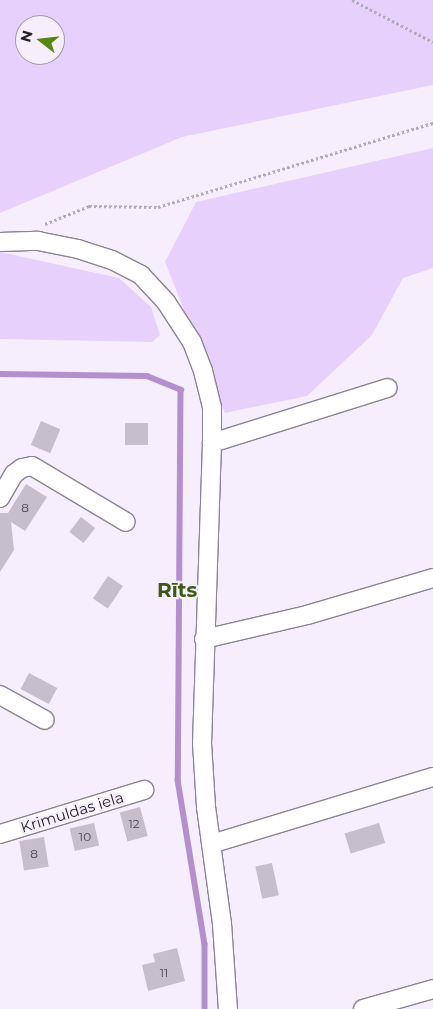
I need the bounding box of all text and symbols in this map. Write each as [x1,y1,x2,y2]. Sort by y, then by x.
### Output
north arrow [15,15,65,65]
text: N [16,28,37,44]
house number: 8 [21,501,29,515]
district label: Rīts [157,578,197,602]
street label: Krimuldas iela [18,788,126,836]
house number: 12 [128,817,140,831]
house number: 10 [79,830,91,844]
house number: 8 [30,847,38,861]
house number: 11 [160,966,168,980]

